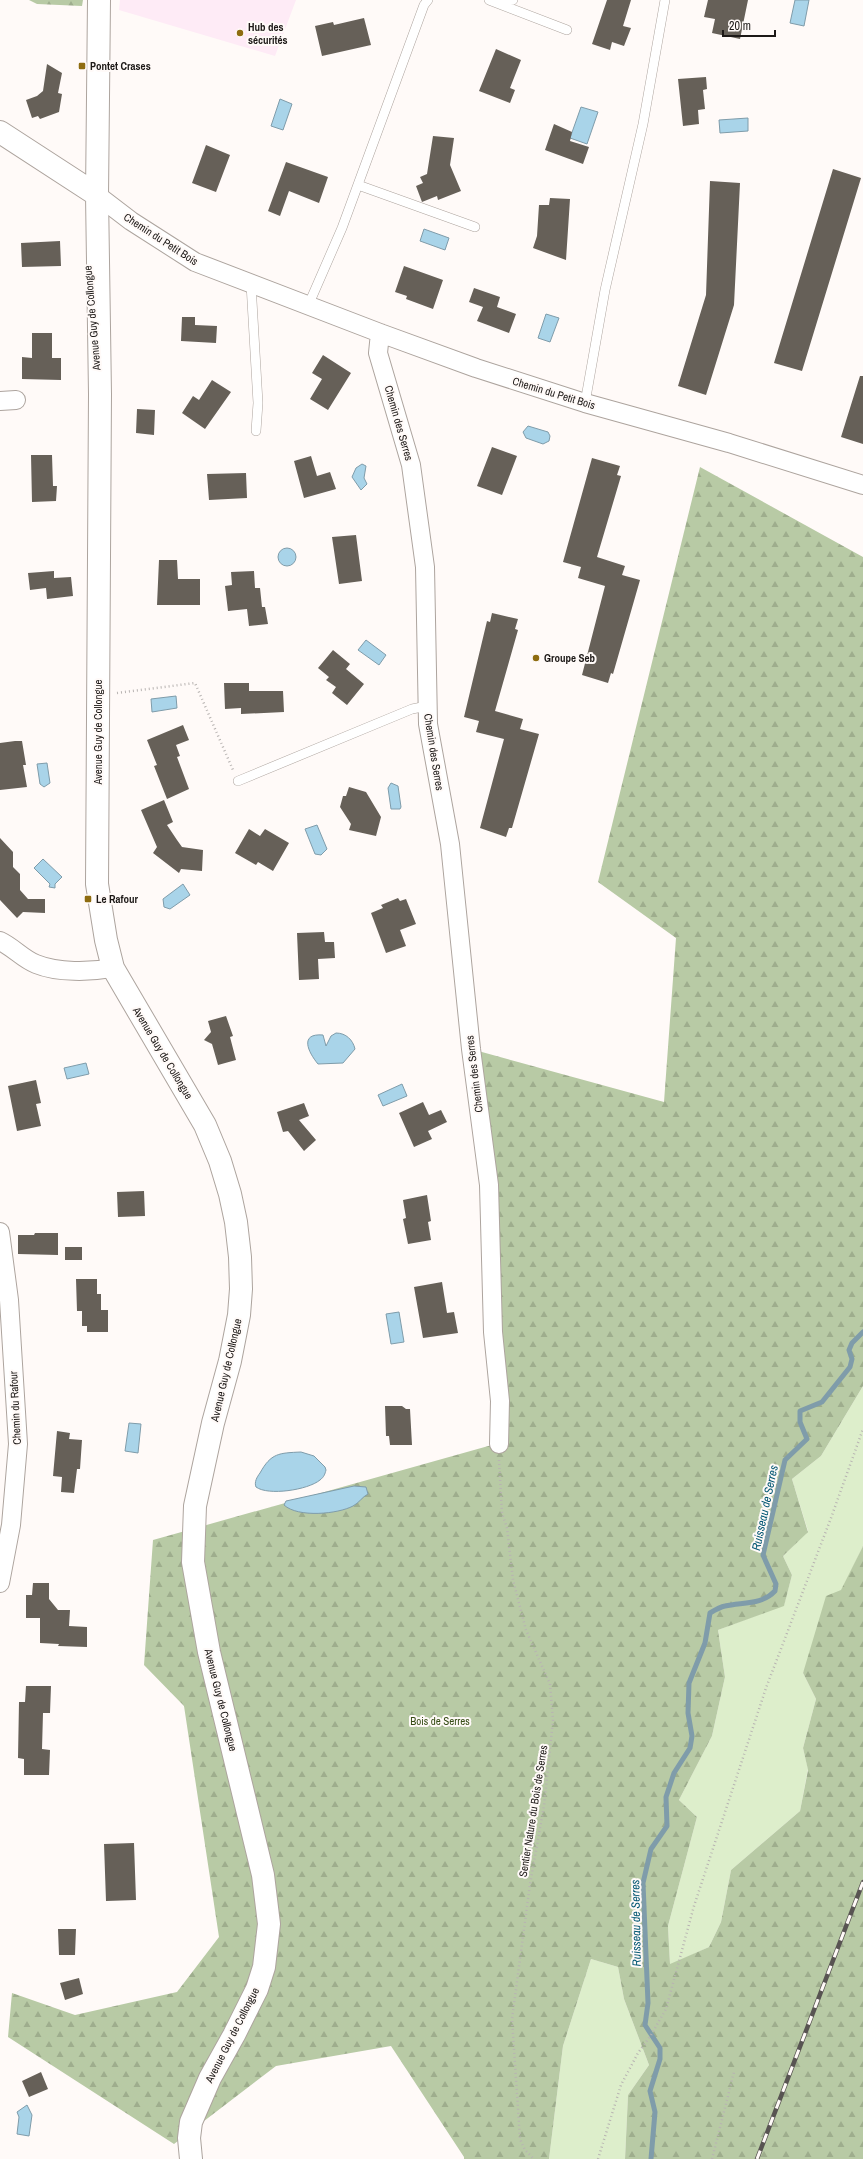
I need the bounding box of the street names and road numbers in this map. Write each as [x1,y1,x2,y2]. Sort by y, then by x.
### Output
street label: Chemin du Petit Bois [121,210,201,268]
street label: Avenue Guy de Collongue [80,265,104,372]
street label: Chemin du Petit Bois [511,374,598,412]
street label: Chemin des Serres [382,384,417,463]
street label: Avenue Guy de Collongue [91,679,105,786]
street label: Chemin des Serres [421,713,447,792]
street label: Avenue Guy de Collongue [129,1003,196,1102]
street label: Chemin des Serres [462,1034,486,1113]
street label: Avenue Guy de Collongue [207,1317,245,1424]
street label: Chemin du Rafour [6,1371,24,1445]
street label: Avenue Guy de Collongue [201,1646,241,1753]
street label: Sentier Nature du Bois de Serres [516,1744,550,1878]
street label: Avenue Guy de Collongue [201,1985,262,2086]

